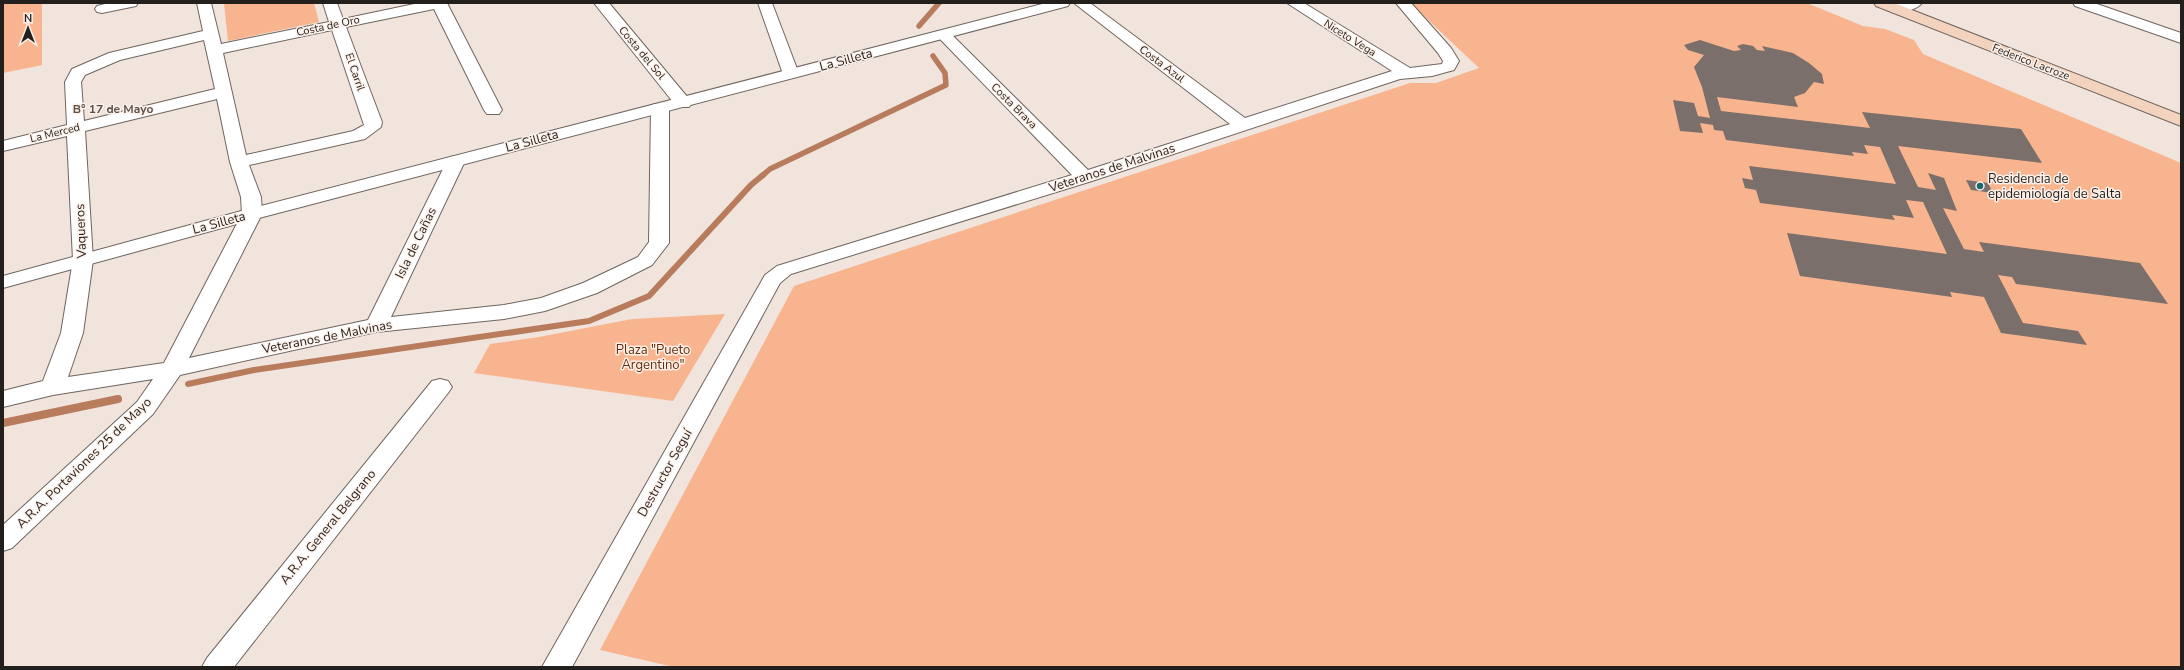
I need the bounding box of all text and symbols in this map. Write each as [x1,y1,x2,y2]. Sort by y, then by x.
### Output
north arrow [8,8,48,48]
text: N [24,11,32,26]
street label: Costa de Oro [295,12,361,40]
street label: Niceto Vega [1321,16,1379,60]
street label: Costa del Sol [615,23,669,83]
street label: Federico Lacroze [1990,40,2072,84]
street label: Costa Azul [1136,42,1188,87]
street label: La Silleta [817,44,875,76]
street label: El Carril [342,51,369,94]
street label: Costa Brava [988,80,1040,132]
district label: B° 17 de Mayo [73,101,153,117]
street label: La Merced [28,120,82,146]
street label: La Silleta [503,125,561,157]
street label: Veteranos de Malvinas [1046,139,1178,197]
place label: Residencia de epidemiología de Salta [1988,170,2121,203]
marker: Residencia de epidemiología de Salta [1975,181,1985,191]
street label: Vaqueros [71,203,91,260]
street label: Isla de Cañas [391,204,441,282]
street label: La Silleta [190,207,248,239]
street label: Veteranos de Malvinas [260,316,393,359]
park label: Plaza "Pueto Argentino" [616,341,690,374]
street label: A.R.A. Portaviones 25 de Mayo [12,393,156,533]
street label: Destructor Seguí [633,425,697,520]
street label: A.R.A. General Belgrano [276,466,380,588]

